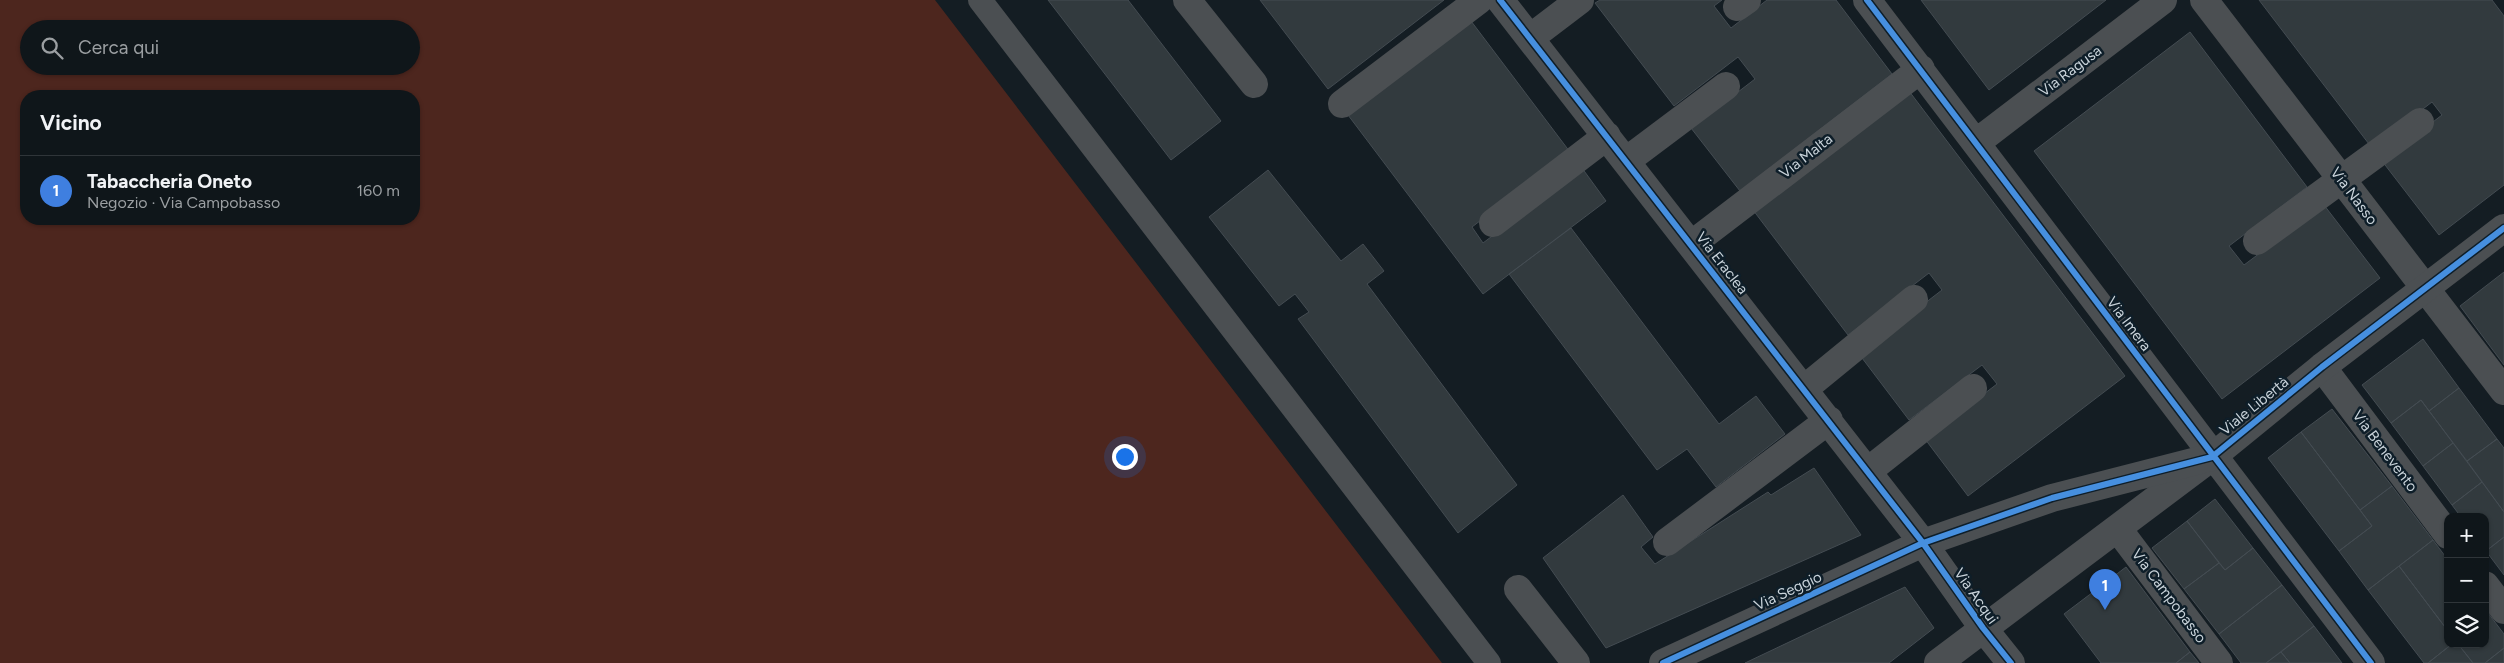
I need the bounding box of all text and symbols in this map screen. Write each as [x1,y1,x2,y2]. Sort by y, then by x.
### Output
search box [20,20,420,75]
icon: search [38,34,66,62]
text: Cerca qui [78,36,159,59]
street label: Via Ragusa [2035,42,2105,100]
text: Vicino [40,110,102,135]
street label: Via Malta [1776,130,1836,182]
street label: Via Nasso [2327,164,2382,228]
text: Tabaccheria Oneto [87,170,252,193]
text: 1 [53,181,59,200]
text: 160 m [357,181,400,200]
text: Negozio · Via Campobasso [87,193,280,212]
street label: Via Eraclea [1692,228,1752,298]
street label: Via Imera [2103,293,2155,355]
street label: Viale Libertà [2216,373,2292,439]
street label: Via Benevento [2348,407,2422,496]
your location [1112,444,1138,470]
map controls [2444,513,2489,648]
button: + [2444,513,2489,558]
street label: Via Campobasso [2128,545,2210,647]
button: − [2444,558,2489,603]
street label: Via Acqui [1950,565,2002,627]
street label: Via Seggio [1751,567,1825,614]
pin: 1 [2089,569,2121,610]
button: layers [2444,603,2489,648]

